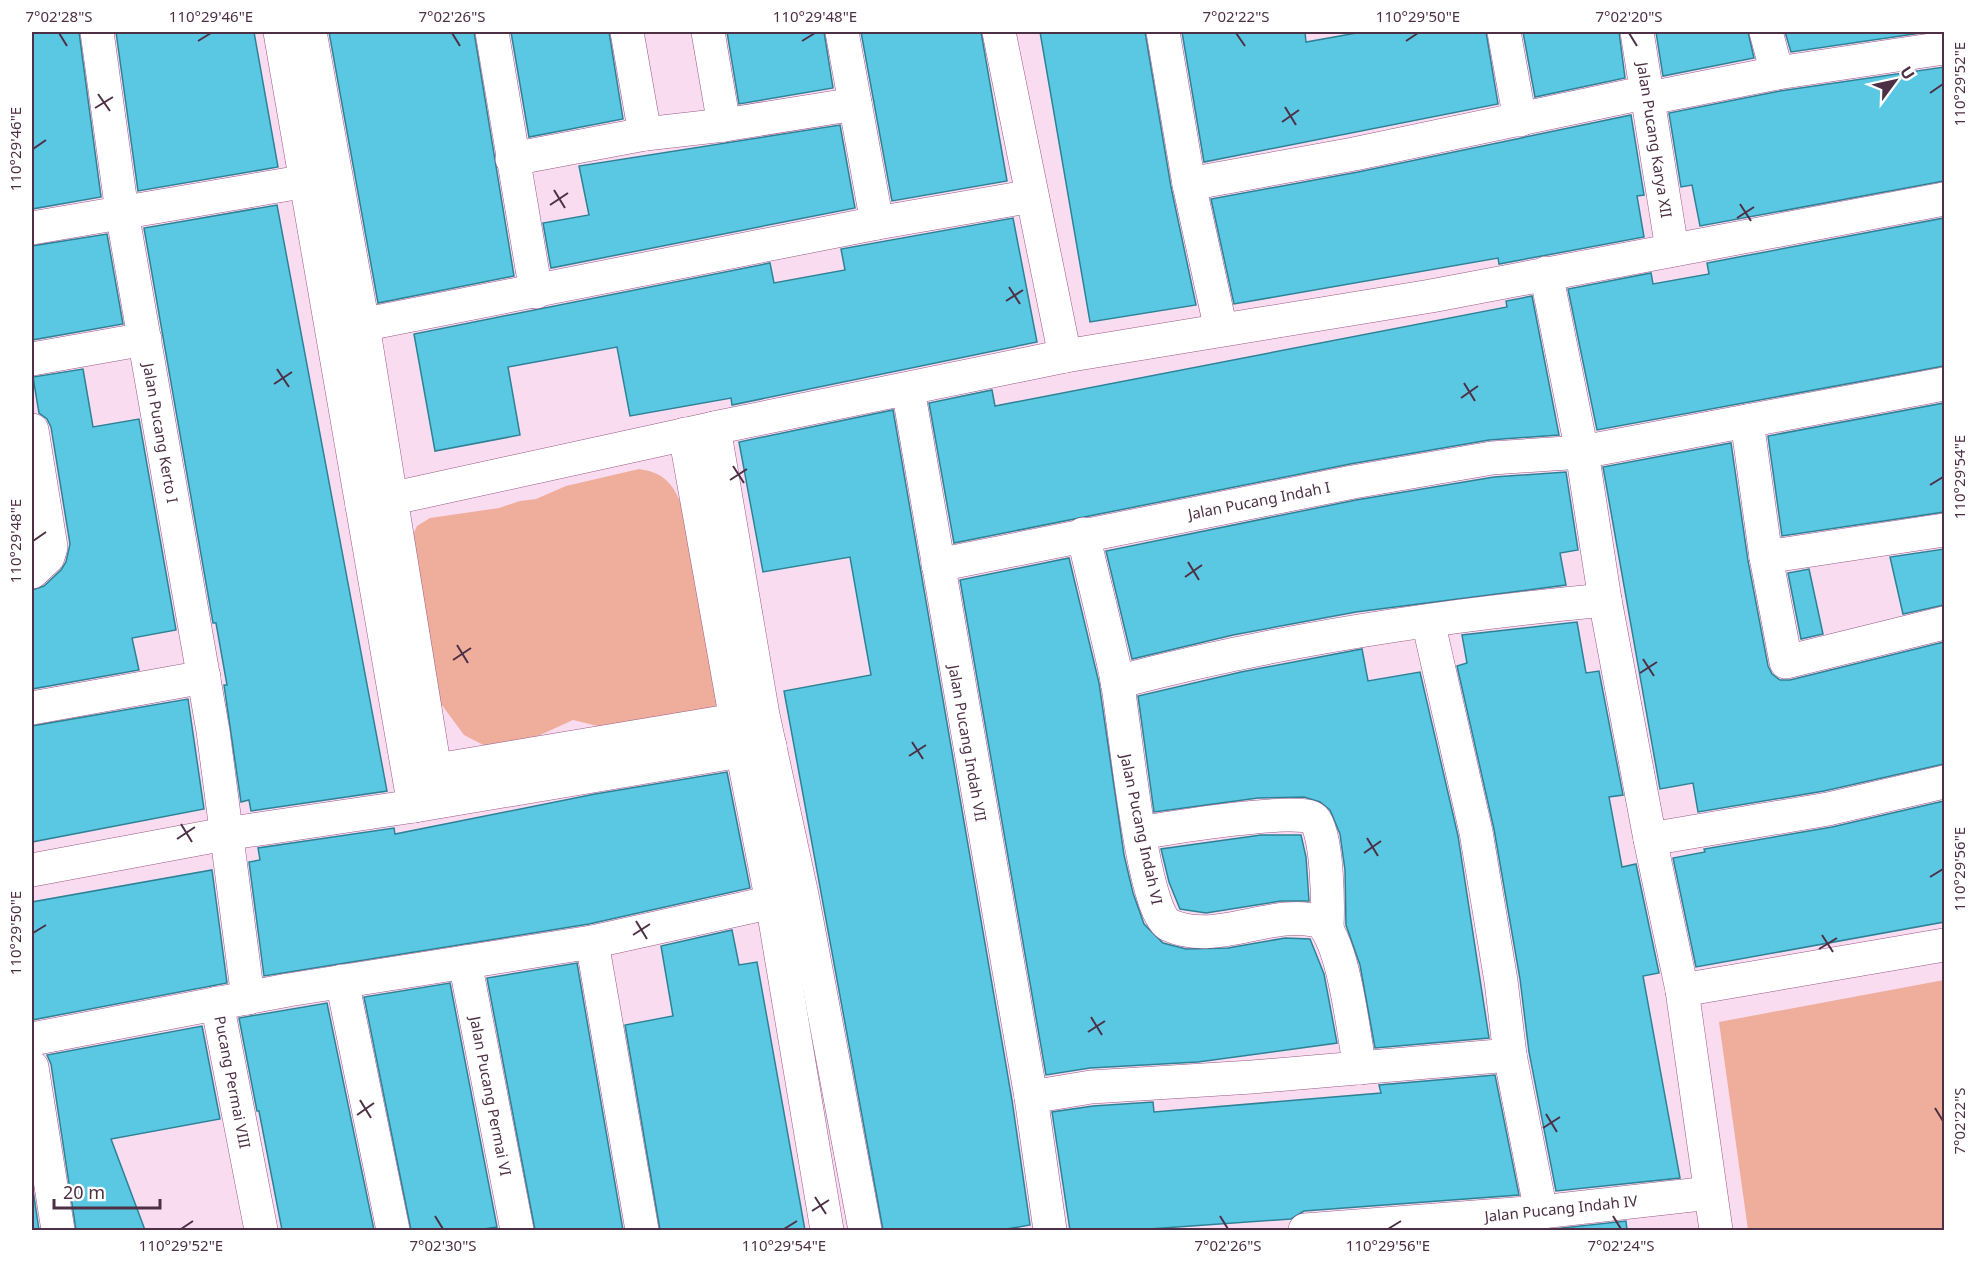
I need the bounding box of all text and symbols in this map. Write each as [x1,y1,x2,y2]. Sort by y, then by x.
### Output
text: 7°02'28"S [25,6,93,26]
text: 110°29'46"E [169,6,253,26]
text: 7°02'26"S [418,6,486,26]
text: 110°29'48"E [773,6,857,26]
text: 7°02'22"S [1202,6,1270,26]
text: 110°29'50"E [1376,6,1460,26]
text: 7°02'20"S [1595,6,1663,26]
text: 110°29'52"E [1949,42,1969,126]
north arrow [1865,51,1925,111]
street label: Jalan Pucang Karya XII [1633,59,1677,219]
text: U [1895,62,1920,84]
text: 110°29'46"E [5,107,25,191]
street label: Jalan Pucang Kerto I [138,359,183,505]
text: 110°29'54"E [1949,435,1969,519]
street label: Jalan Pucang Indah I [1184,476,1332,524]
text: 110°29'48"E [5,499,25,583]
street label: Jalan Pucang Indah VII [944,661,992,823]
street label: Jalan Pucang Indah VI [1116,750,1168,906]
text: 110°29'56"E [1949,827,1969,911]
text: 110°29'50"E [5,891,25,975]
street label: Jalan Pucang Permai VI [465,1012,516,1178]
street label: Pucang Permai VIII [210,1014,256,1150]
text: 7°02'22"S [1949,1087,1969,1155]
scale bar [54,1172,160,1210]
text: 20 m [63,1180,105,1204]
street label: Jalan Pucang Indah IV [1482,1190,1638,1226]
text: 110°29'52"E [139,1235,223,1255]
text: 7°02'30"S [409,1235,477,1255]
text: 110°29'54"E [742,1235,826,1255]
text: 7°02'26"S [1194,1235,1262,1255]
text: 110°29'56"E [1346,1235,1430,1255]
text: 7°02'24"S [1587,1235,1655,1255]

